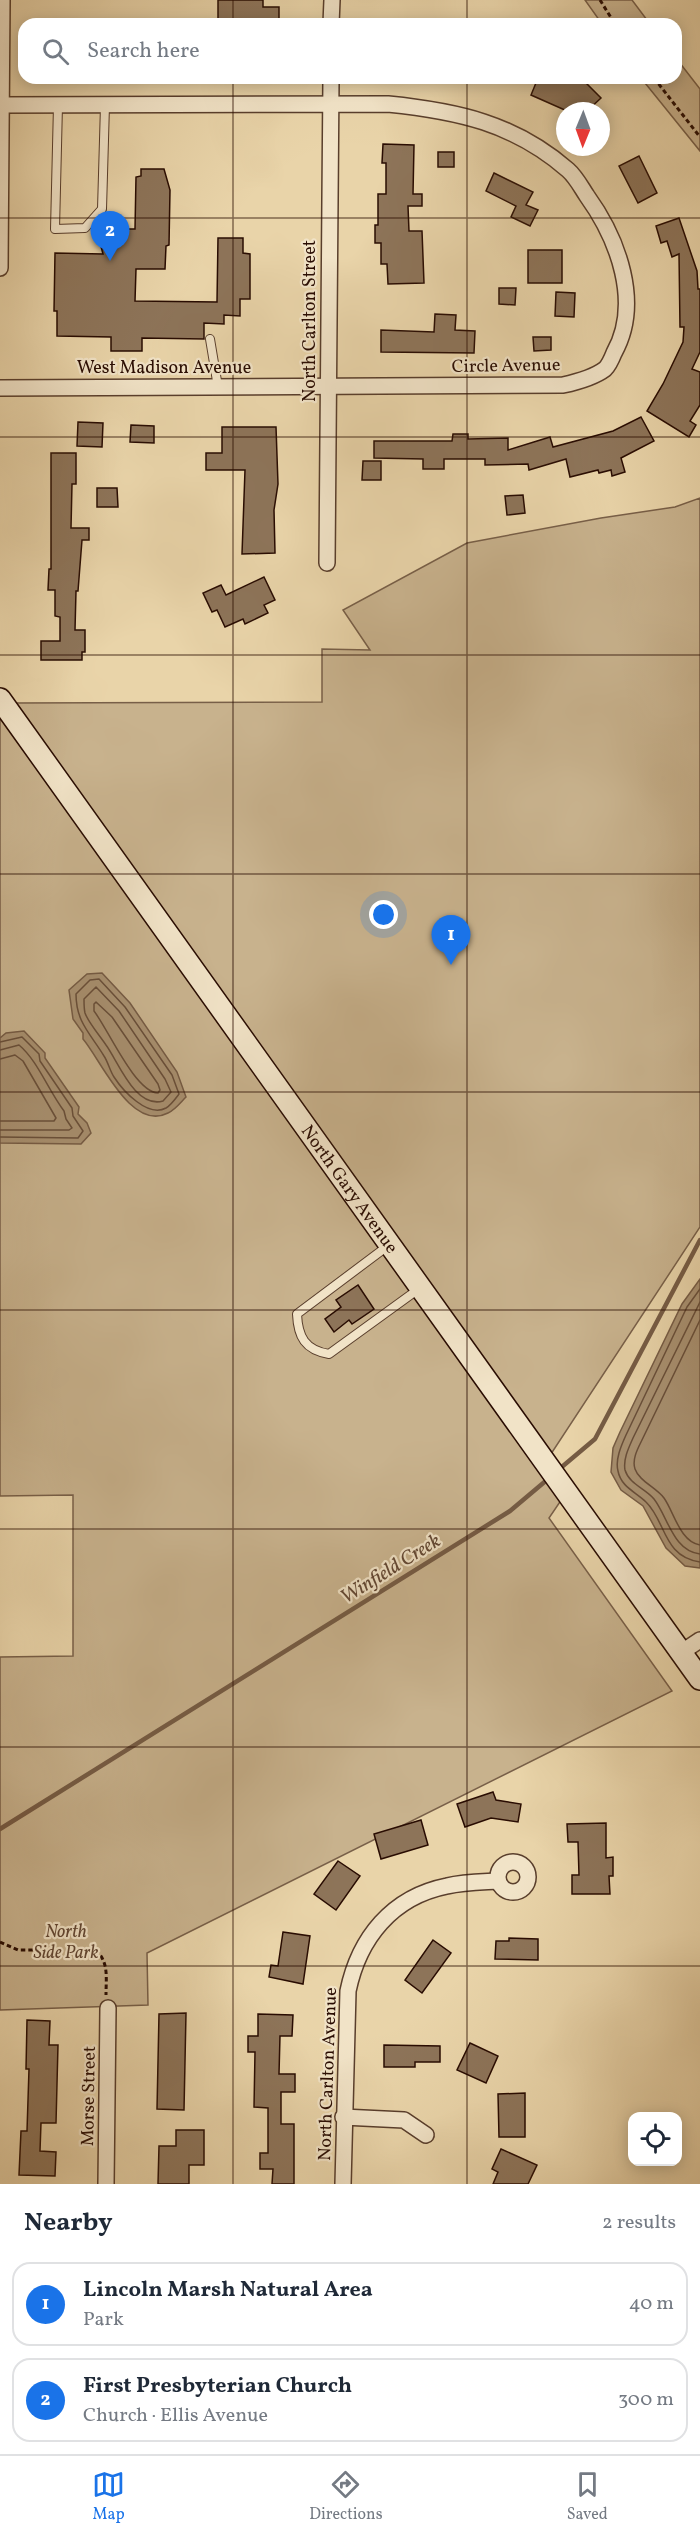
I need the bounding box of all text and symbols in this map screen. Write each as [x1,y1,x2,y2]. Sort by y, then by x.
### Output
search box [18,18,682,84]
icon: search [39,35,72,68]
text: Search here [87,36,200,67]
north arrow [556,102,610,156]
pin: 2 [90,212,130,261]
street label: North Carlton Street [298,240,323,402]
street label: Circle Avenue [451,353,561,380]
street label: West Madison Avenue [77,356,251,381]
your location [369,900,398,929]
pin: 1 [432,916,470,965]
street label: North Gary Avenue [294,1120,403,1259]
water label: Winfield Creek [335,1528,447,1612]
park label: North Side Park [34,1920,99,1966]
street label: North Carlton Avenue [313,1987,344,2161]
street label: Morse Street [76,2046,103,2147]
map controls [628,2112,682,2166]
button: locate [628,2112,682,2166]
text: Nearby [24,2205,113,2241]
text: 2 results [602,2209,676,2237]
text: Lincoln Marsh Natural Area [83,2275,373,2306]
text: 1 [41,2290,50,2318]
text: 40 m [629,2290,674,2318]
text: Park [83,2306,124,2334]
text: First Presbyterian Church [83,2371,352,2402]
text: 2 [40,2386,51,2414]
text: 300 m [618,2386,674,2414]
text: Church · Ellis Avenue [83,2402,268,2430]
tab: Map [92,2468,125,2526]
tab: Directions [309,2468,383,2526]
tab: Saved [567,2468,608,2526]

